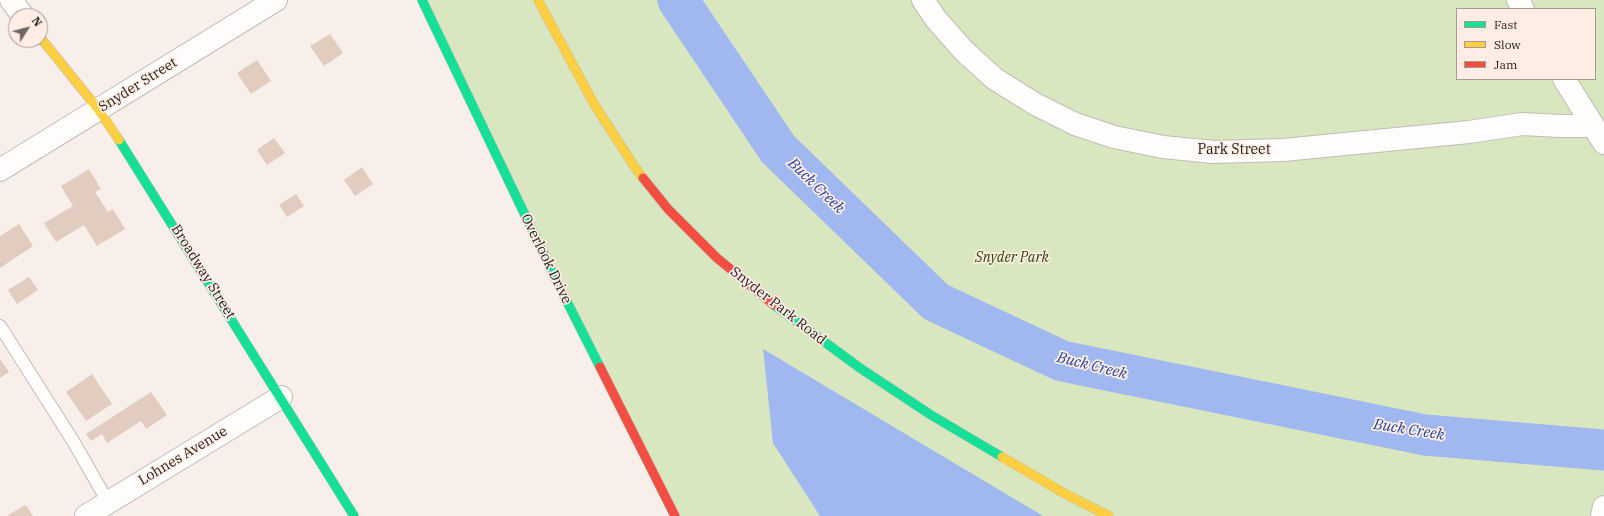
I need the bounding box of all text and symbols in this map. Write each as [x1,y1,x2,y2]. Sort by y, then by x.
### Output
north arrow [8,8,48,48]
legend [1456,8,1596,80]
text: N [29,14,45,29]
text: Fast [1494,17,1518,32]
text: Slow [1494,37,1521,52]
street label: Snyder Street [96,54,180,116]
text: Jam [1494,57,1517,72]
street label: Park Street [1197,142,1271,158]
water label: Buck Creek [784,155,848,217]
street label: Overlook Drive [517,211,575,307]
street label: Broadway Street [167,222,239,322]
park label: Snyder Park [975,250,1049,266]
street label: Snyder Park Road [727,263,829,349]
water label: Buck Creek [1055,349,1129,383]
water label: Buck Creek [1372,416,1446,444]
street label: Lohnes Avenue [136,423,230,489]

